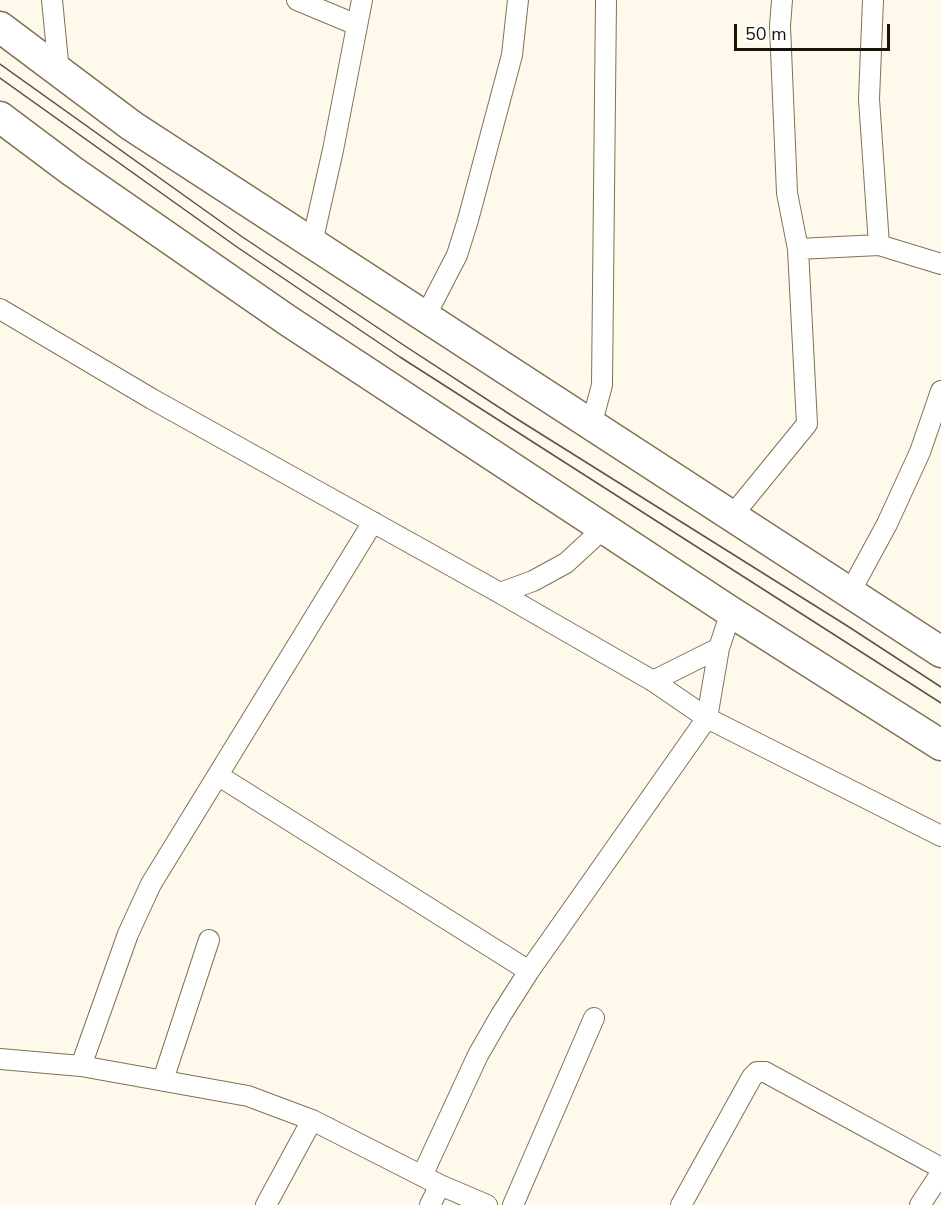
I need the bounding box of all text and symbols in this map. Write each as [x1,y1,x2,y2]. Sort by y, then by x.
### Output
scale bar [737,12,893,50]
text: 50 m [745,22,787,46]

